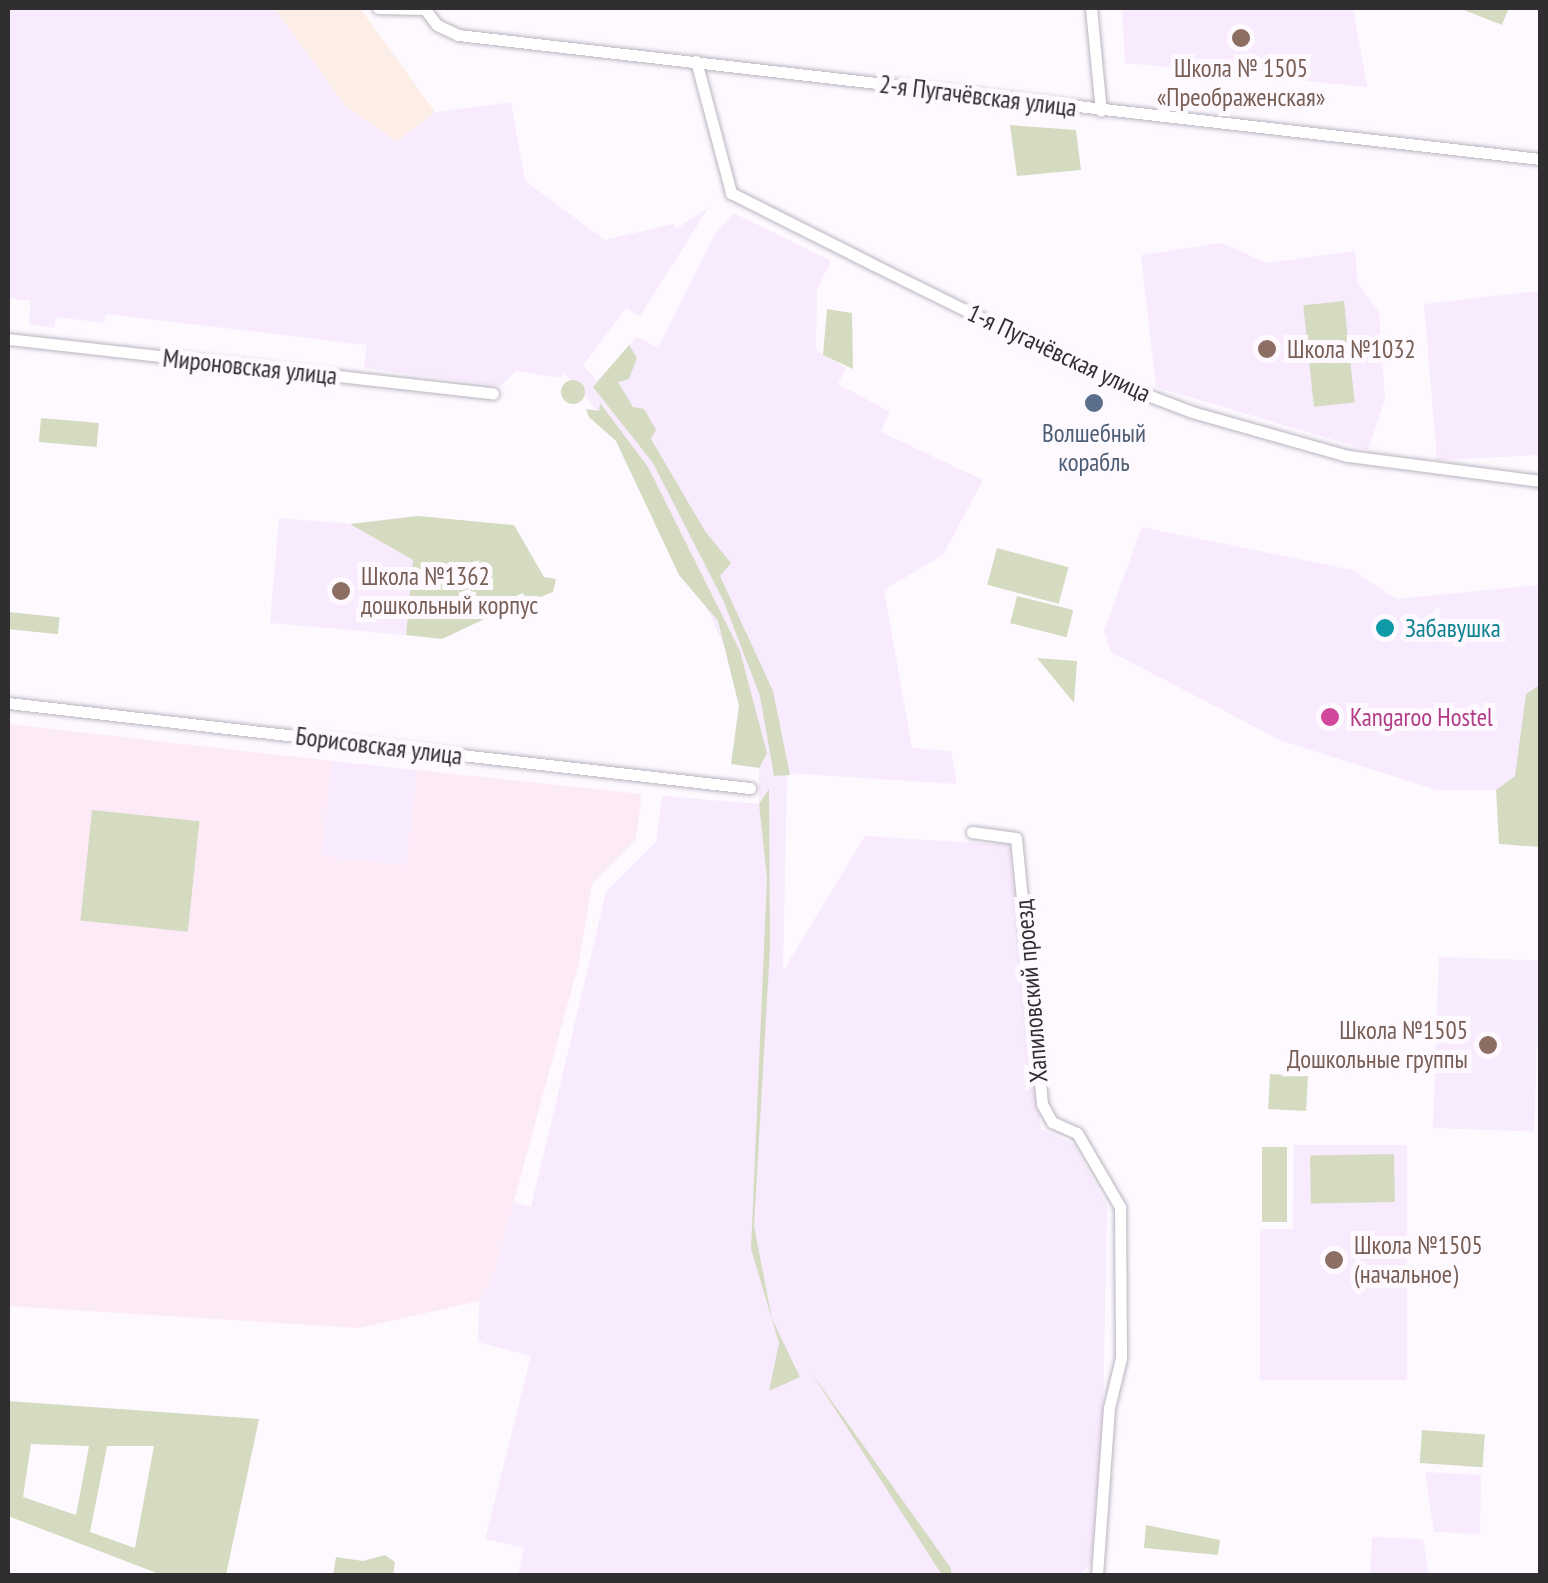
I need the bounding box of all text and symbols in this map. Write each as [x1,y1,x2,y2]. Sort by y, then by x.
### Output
marker: Школа № 1505 «Преображенская» [1230,27,1252,49]
place label: Школа № 1505 «Преображенская» [1157,54,1325,113]
street label: 2-я Пугачёвская улица [878,69,1078,123]
street label: 1-я Пугачёвская улица [963,297,1155,409]
place label: Школа №1032 [1287,334,1416,364]
marker: Школа №1032 [1256,338,1278,360]
street label: Мироновская улица [161,343,339,391]
marker: Волшебный корабль [1083,392,1105,414]
place label: Волшебный корабль [1042,419,1146,478]
place label: Школа №1362 дошкольный корпус [361,562,538,621]
marker: Школа №1362 дошкольный корпус [330,580,352,602]
place label: Забавушка [1405,613,1501,643]
marker: Забавушка [1374,617,1396,639]
place label: Kangaroo Hostel [1350,702,1493,732]
marker: Kangaroo Hostel [1319,706,1341,728]
street label: Борисовская улица [294,721,464,771]
street label: Хапиловский проезд [1008,898,1054,1084]
place label: Школа №1505 Дошкольные группы [1287,1016,1468,1075]
marker: Школа №1505 Дошкольные группы [1477,1034,1499,1056]
place label: Школа №1505 (начальное) [1354,1231,1483,1290]
marker: Школа №1505 (начальное) [1323,1249,1345,1271]

